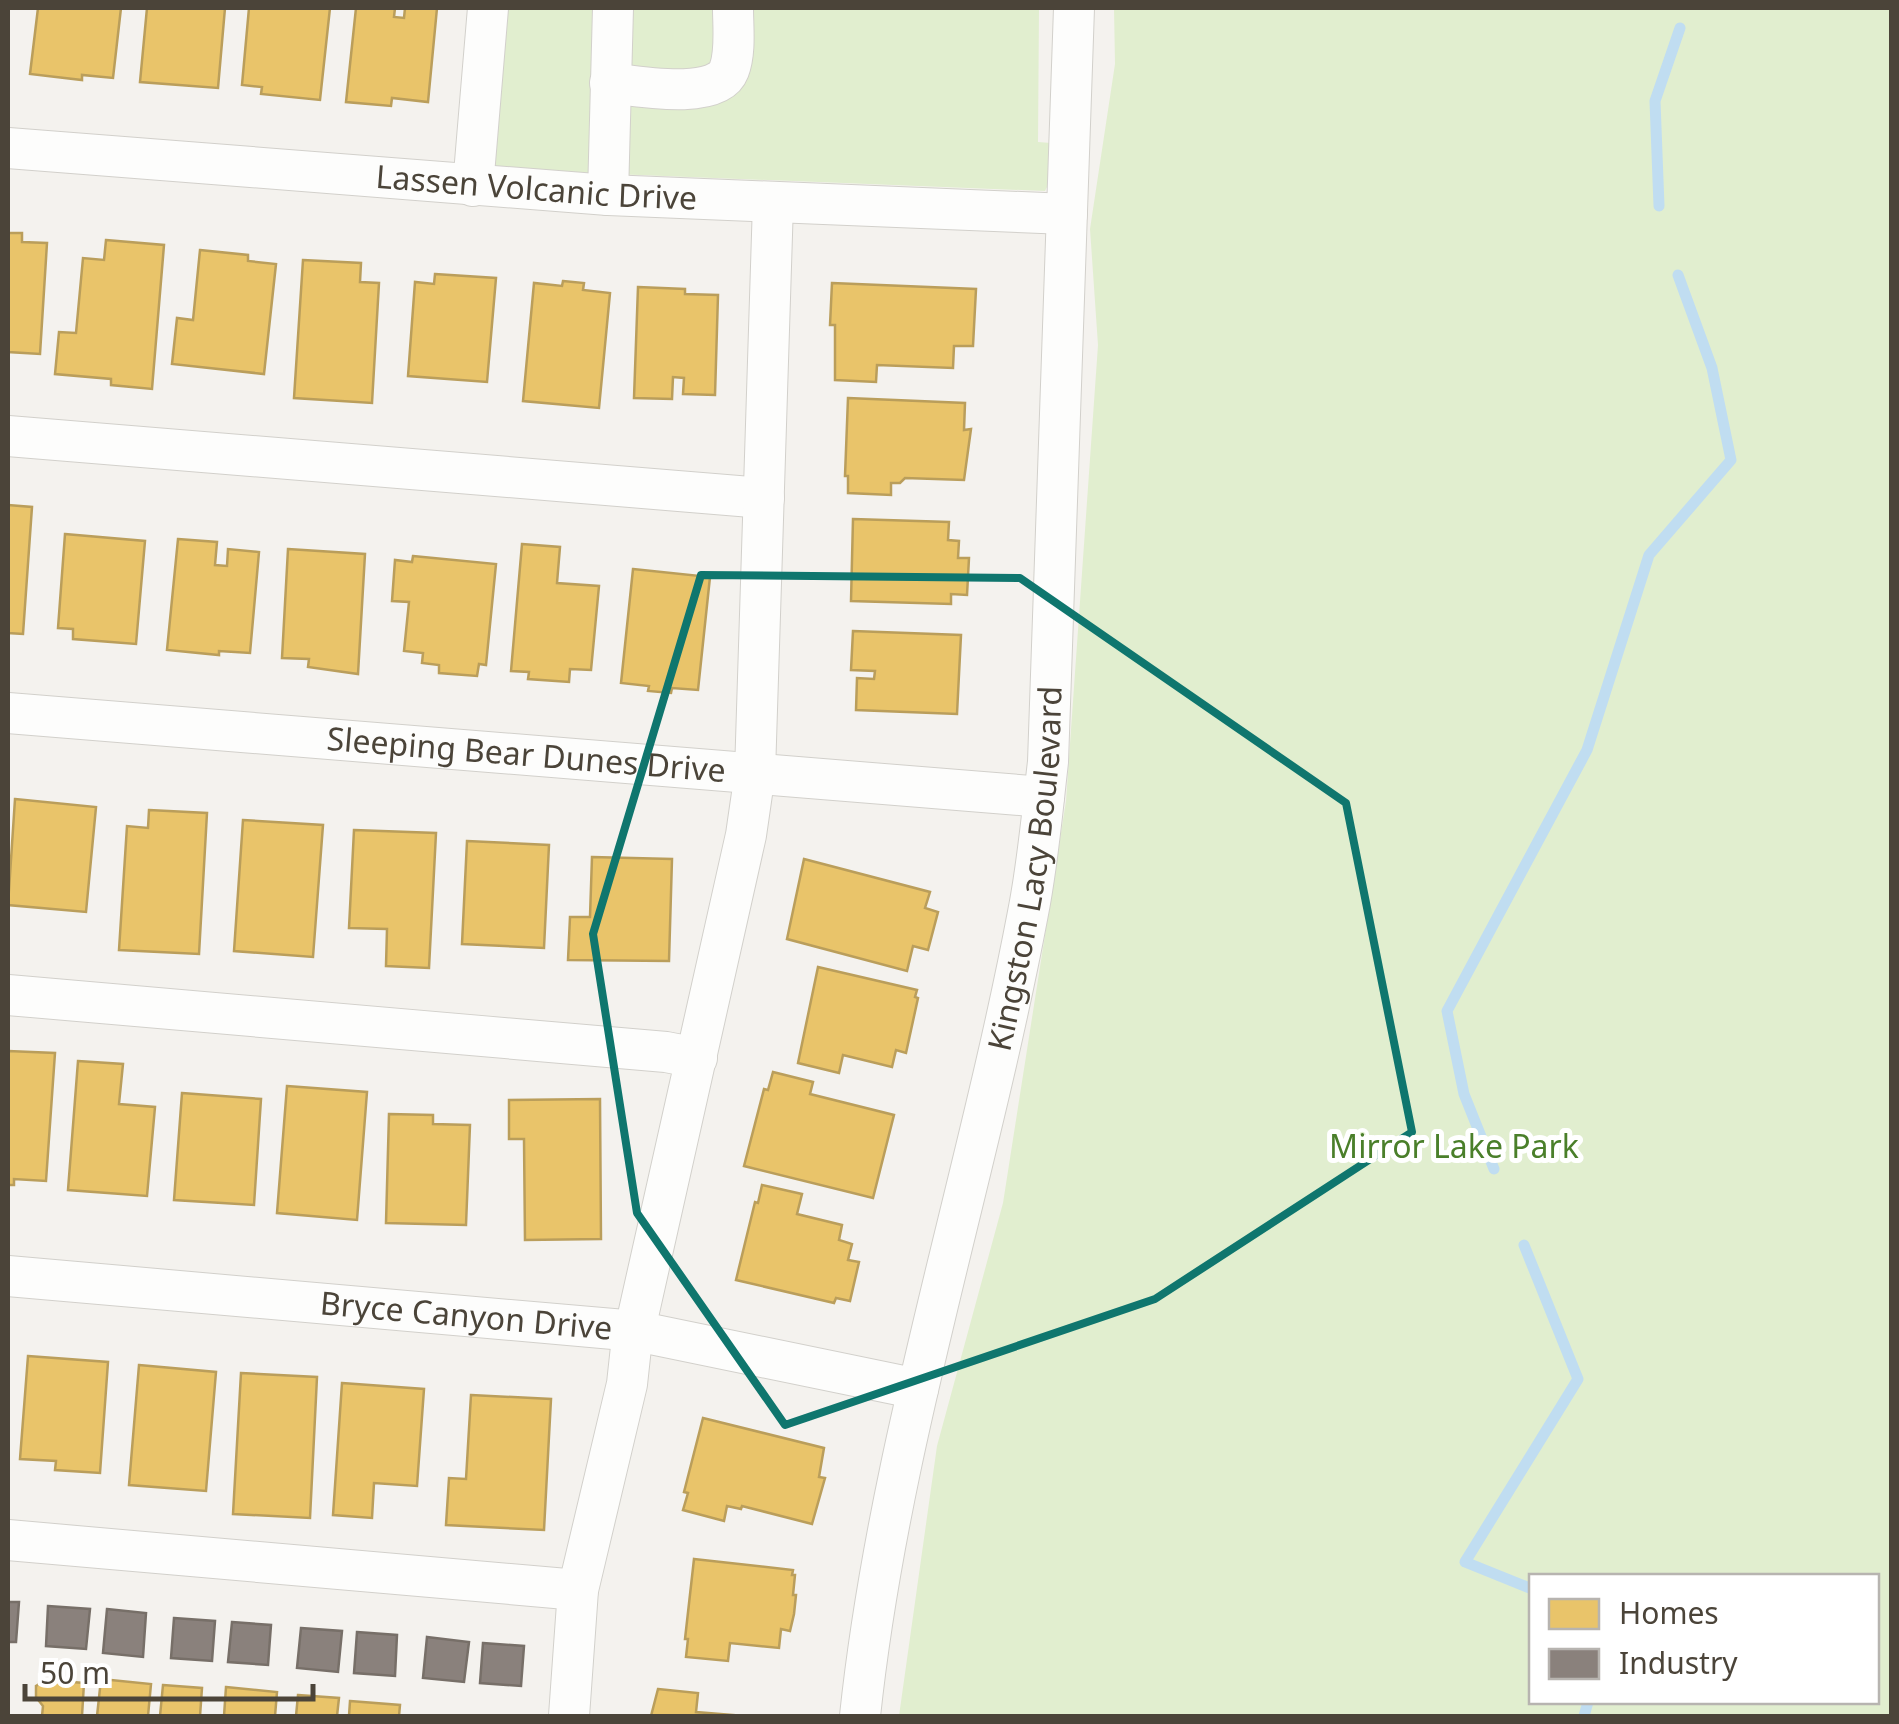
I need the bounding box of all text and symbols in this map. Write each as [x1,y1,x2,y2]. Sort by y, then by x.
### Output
street label: Lassen Volcanic Drive [374,154,698,219]
street label: Kingston Lacy Boulevard [977,685,1071,1055]
street label: Sleeping Bear Dunes Drive [325,716,727,791]
park label: Mirror Lake Park [1329,1124,1579,1167]
street label: Bryce Canyon Drive [319,1280,614,1349]
legend [1529,1574,1879,1704]
text: Homes [1619,1592,1719,1633]
scale bar [25,1639,312,1701]
text: Industry [1619,1642,1738,1683]
text: 50 m [40,1652,110,1693]

